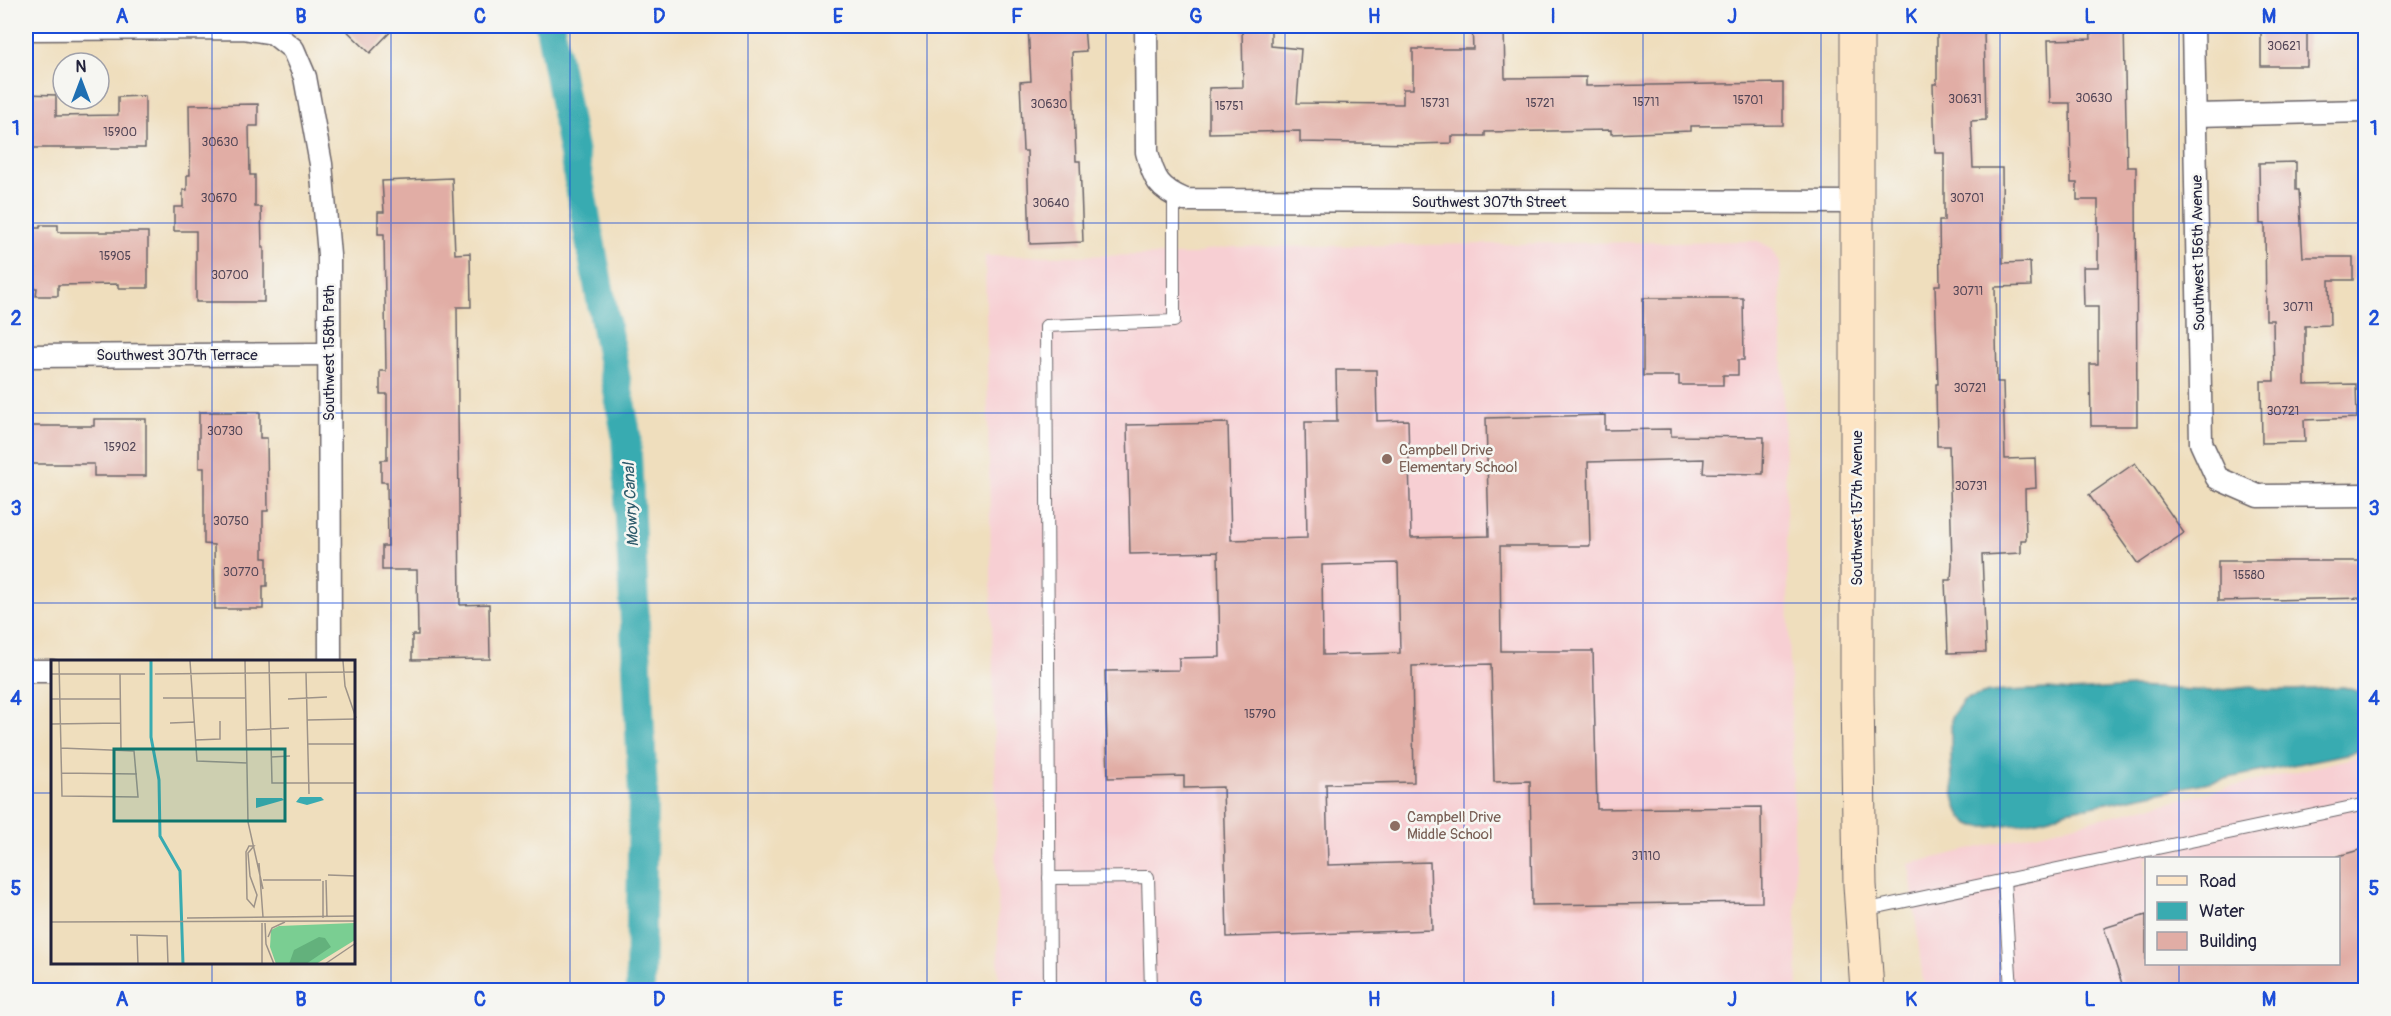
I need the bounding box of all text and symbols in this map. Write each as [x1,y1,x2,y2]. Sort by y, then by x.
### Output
text: A [116,4,129,29]
text: B [295,4,307,29]
text: C [474,4,486,29]
text: D [653,4,666,29]
text: E [833,4,844,29]
text: F [1011,4,1023,29]
text: G [1189,4,1203,29]
text: H [1368,4,1381,29]
text: I [1550,4,1556,29]
text: J [1727,4,1737,29]
text: K [1905,4,1917,29]
text: L [2084,4,2096,29]
text: M [2262,4,2276,29]
house number: 30621 [2267,39,2301,54]
north arrow [51,51,111,111]
text: N [76,57,87,77]
house number: 30630 [2076,91,2112,106]
house number: 30631 [1948,92,1982,107]
house number: 15701 [1733,93,1763,108]
house number: 15711 [1633,95,1659,110]
house number: 15731 [1421,96,1449,111]
house number: 15721 [1526,96,1554,111]
house number: 30630 [1031,97,1067,112]
house number: 15751 [1215,99,1243,114]
text: 1 [12,116,20,141]
text: 1 [2370,116,2378,141]
house number: 15900 [103,125,137,140]
house number: 30630 [202,135,238,150]
street label: Southwest 156th Avenue [2188,174,2209,331]
house number: 30670 [201,191,237,206]
house number: 30701 [1950,191,1984,206]
street label: Southwest 307th Street [1412,193,1567,212]
house number: 30640 [1032,196,1070,211]
house number: 15905 [99,249,131,264]
house number: 30700 [211,268,249,283]
house number: 30711 [1953,284,1983,299]
street label: Southwest 158th Path [320,285,339,421]
house number: 30711 [2283,300,2313,315]
text: 2 [10,306,22,331]
text: 2 [2368,306,2380,331]
street label: Southwest 307th Terrace [96,346,258,365]
house number: 30721 [1954,381,1986,396]
house number: 30721 [2267,404,2299,419]
house number: 30730 [207,424,243,439]
street label: Southwest 157th Avenue [1848,430,1867,586]
house number: 15902 [104,440,136,455]
place label: Campbell Drive Elementary School [1399,441,1518,477]
marker: Campbell Drive Elementary School [1380,452,1394,466]
water label: Mowry Canal [619,460,643,547]
house number: 30731 [1955,479,1987,494]
text: 3 [10,496,22,521]
text: 3 [2368,496,2380,521]
house number: 30750 [213,514,249,529]
house number: 30770 [223,565,259,580]
house number: 15580 [2233,568,2265,583]
inset map [51,660,356,965]
text: 4 [10,686,22,711]
text: 4 [2368,686,2380,711]
house number: 15790 [1244,707,1276,722]
place label: Campbell Drive Middle School [1407,808,1501,844]
marker: Campbell Drive Middle School [1388,819,1402,833]
house number: 31110 [1632,849,1660,864]
legend [2145,857,2340,965]
text: Road [2199,870,2236,893]
text: 5 [11,876,22,901]
text: 5 [2369,876,2380,901]
text: Water [2199,900,2245,923]
text: Building [2199,930,2257,953]
text: A [116,987,129,1012]
text: B [295,987,307,1012]
text: C [474,987,486,1012]
text: D [653,987,666,1012]
text: E [833,987,844,1012]
text: F [1011,987,1023,1012]
text: G [1189,987,1203,1012]
text: H [1368,987,1381,1012]
text: I [1550,987,1556,1012]
text: J [1727,987,1737,1012]
text: K [1905,987,1917,1012]
text: L [2084,987,2096,1012]
text: M [2262,987,2276,1012]

